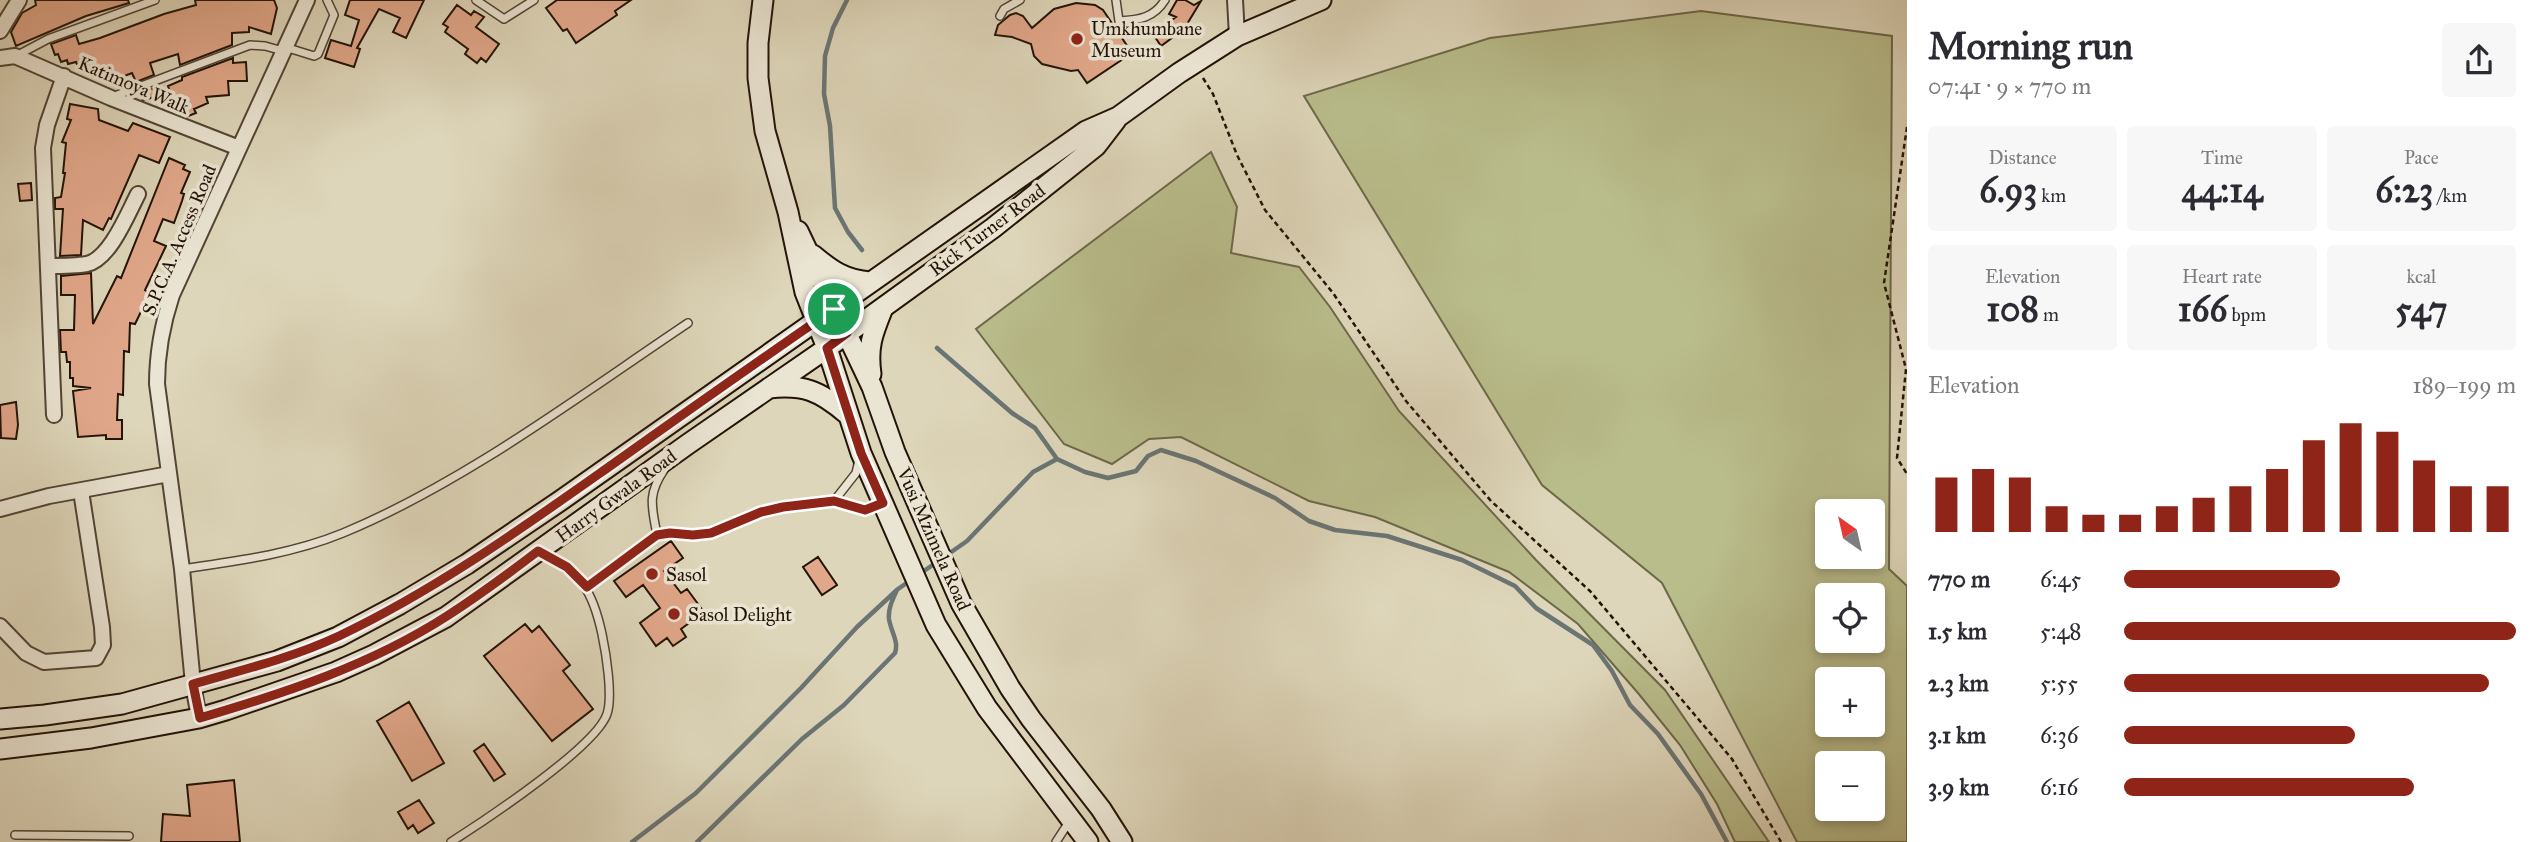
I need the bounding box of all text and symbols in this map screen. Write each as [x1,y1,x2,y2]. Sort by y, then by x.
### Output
place label: Umkhumbane Museum [1091,17,1202,62]
text: Morning run [1928,23,2133,69]
button: share [2442,23,2516,97]
marker: Umkhumbane Museum [1069,31,1085,47]
street label: Katimoya Walk [75,51,193,119]
text: 07:41 · 9 × 770 m [1928,72,2091,100]
text: Distance [1989,146,2057,169]
text: Time [2201,146,2243,169]
text: Pace [2404,146,2439,169]
street label: S.P.C.A. Access Road [137,161,221,319]
text: 6.93 [1979,169,2037,212]
text: 44:14 [2181,169,2263,212]
text: 6:23 [2375,169,2433,212]
street label: Rick Turner Road [924,179,1050,281]
text: km [2037,184,2066,207]
text: /km [2433,184,2467,207]
text: Elevation [1985,265,2060,288]
text: Heart rate [2182,265,2262,288]
text: kcal [2406,265,2436,288]
pin [804,279,864,339]
text: 108 [1986,288,2039,331]
text: 166 [2178,288,2227,331]
text: 547 [2395,288,2447,331]
icon: arrive [815,290,853,328]
text: m [2039,303,2059,326]
text: bpm [2227,303,2266,326]
text: Elevation [1928,371,2019,399]
text: 189–199 m [2412,371,2516,399]
street label: Harry Gwala Road [551,444,681,548]
street label: Vusi Mzimela Road [892,463,976,615]
north arrow [1815,499,1885,569]
map controls [1815,499,1885,821]
place label: Sasol [666,563,708,586]
text: 770 m [1928,565,1990,593]
text: 6:45 [2040,565,2081,593]
marker: Sasol [644,566,660,582]
button: locate [1815,583,1885,653]
place label: Sasol Delight [688,603,792,627]
marker: Sasol Delight [666,606,682,622]
text: 1.5 km [1928,617,1987,645]
text: 5:48 [2040,617,2082,645]
button: + [1815,667,1885,737]
text: 2.3 km [1928,669,1989,697]
text: 5:55 [2040,669,2078,697]
text: 3.1 km [1928,721,1986,749]
text: 6:36 [2040,721,2079,749]
button: − [1815,751,1885,821]
text: 3.9 km [1928,773,1989,801]
text: 6:16 [2040,773,2078,801]

